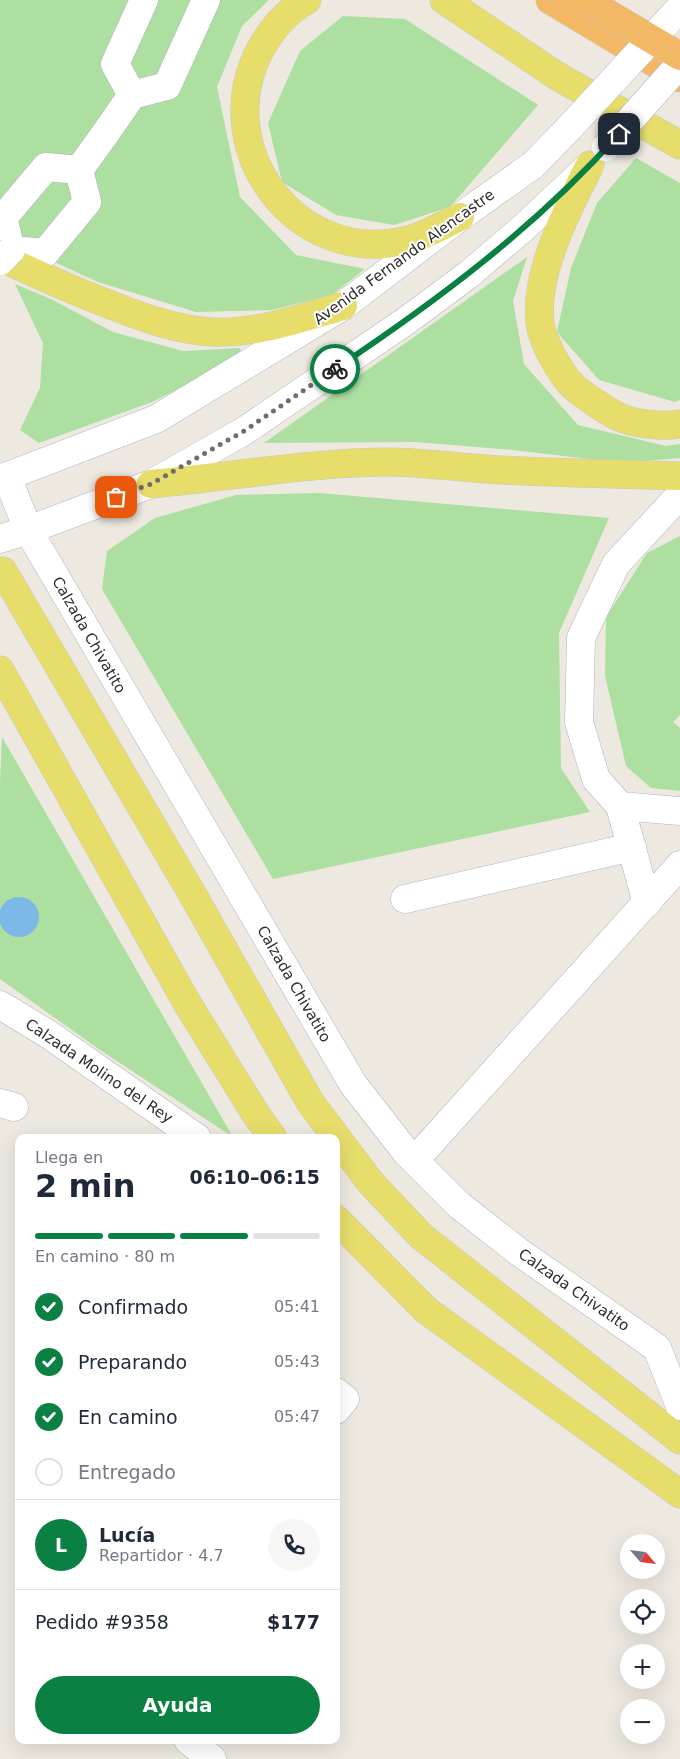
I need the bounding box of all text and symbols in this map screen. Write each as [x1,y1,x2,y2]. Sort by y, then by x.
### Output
pin [598,113,640,155]
icon: home [605,120,633,148]
street label: Avenida Fernando Alencastre [310,185,498,329]
courier [310,344,360,394]
icon: bike [321,355,349,383]
pin [95,476,137,518]
icon: bag [102,483,130,511]
street label: Calzada Chivatito [48,573,130,697]
street label: Calzada Chivatito [253,922,335,1046]
street label: Calzada Molino del Rey [22,1015,176,1127]
text: Llega en [35,1148,103,1167]
text: 06:10–06:15 [190,1166,320,1188]
text: 2 min [35,1167,136,1205]
street label: Calzada Chivatito [515,1245,633,1335]
text: En camino · 80 m [35,1247,175,1266]
icon: check [35,1293,63,1321]
text: Confirmado [78,1296,188,1318]
text: 05:41 [274,1297,320,1316]
icon: check [35,1348,63,1376]
text: Preparando [78,1351,187,1373]
text: 05:43 [274,1352,320,1371]
icon: check [35,1403,63,1431]
text: En camino [78,1406,178,1428]
text: 05:47 [274,1407,320,1426]
text: Entregado [78,1461,176,1483]
button: phone [268,1519,320,1571]
text: Lucía [99,1524,155,1546]
text: L [55,1534,67,1556]
north arrow [620,1534,665,1579]
map controls [620,1534,665,1744]
text: Repartidor · 4.7 [99,1546,224,1565]
button: locate [620,1589,665,1634]
text: Pedido #9358 [35,1611,169,1633]
text: $177 [267,1611,320,1633]
button: + [620,1644,665,1689]
button: Ayuda [35,1676,320,1734]
button: − [620,1699,665,1744]

